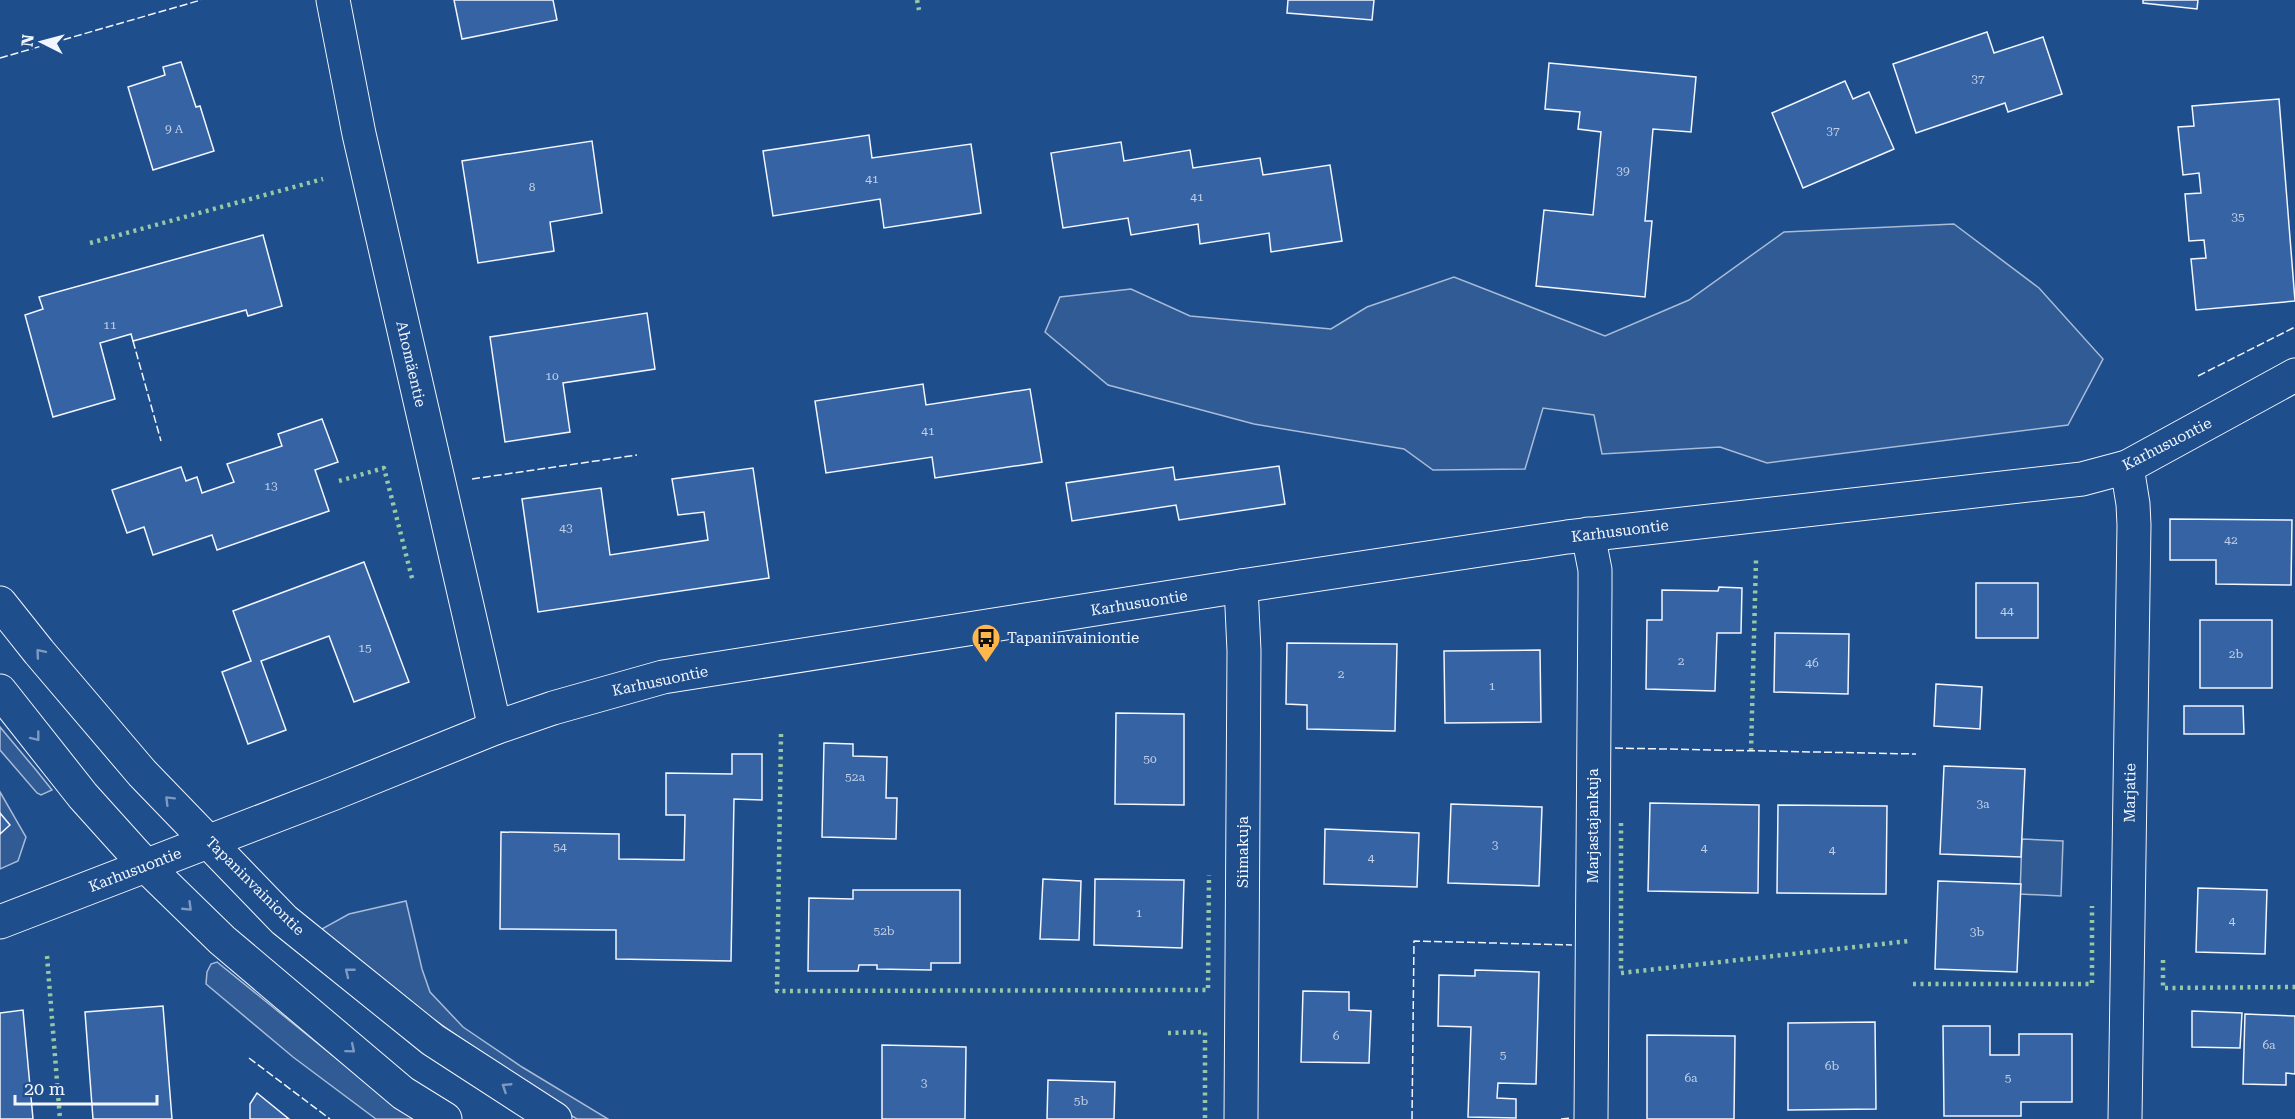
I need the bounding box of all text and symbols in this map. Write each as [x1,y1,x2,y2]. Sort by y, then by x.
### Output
north arrow [12,12,72,72]
text: N [17,33,38,48]
house number: 37 [1971,72,1985,86]
house number: 9 A [165,122,184,136]
house number: 37 [1826,124,1840,138]
house number: 39 [1616,164,1630,178]
house number: 41 [865,172,879,186]
house number: 8 [529,180,536,194]
house number: 41 [1190,190,1204,204]
house number: 35 [2231,210,2245,224]
house number: 11 [103,318,117,332]
street label: Ahomäentie [392,319,430,409]
house number: 10 [545,369,559,383]
street label: Karhusuontie [2119,414,2215,474]
house number: 41 [921,424,935,438]
house number: 13 [264,479,278,493]
street label: Karhusuontie [1570,516,1670,546]
house number: 43 [559,521,573,535]
house number: 42 [2224,533,2238,547]
street label: Karhusuontie [1089,586,1189,620]
house number: 44 [2000,604,2014,618]
bus stop icon: Tapaninvainiontie [970,622,1002,664]
place label: Tapaninvainiontie [1007,629,1139,647]
house number: 15 [358,641,372,655]
house number: 2b [2229,647,2243,661]
one-way arrow [37,649,48,660]
house number: 2 [1678,654,1685,668]
house number: 46 [1805,656,1819,670]
street label: Karhusuontie [610,662,710,700]
house number: 2 [1338,667,1345,681]
house number: 1 [1489,679,1496,693]
one-way arrow [29,730,40,741]
house number: 50 [1143,752,1157,766]
street label: Marjatie [2120,763,2140,823]
street label: Marjastajankuja [1584,768,1602,884]
house number: 52a [845,770,865,784]
one-way arrow [165,796,176,807]
house number: 3a [1976,797,1990,811]
street label: Siimakuja [1234,816,1252,888]
street label: Tapaninvainiontie [202,833,308,939]
house number: 3 [1492,838,1499,852]
house number: 54 [553,840,567,854]
house number: 4 [1701,841,1708,855]
house number: 4 [1829,843,1836,857]
street label: Karhusuontie [86,844,184,896]
house number: 4 [1368,851,1375,865]
one-way arrow [180,899,191,910]
house number: 1 [1136,906,1143,920]
house number: 4 [2229,914,2236,928]
house number: 52b [873,924,895,938]
house number: 3b [1970,925,1984,939]
one-way arrow [345,969,356,980]
house number: 6 [1333,1029,1340,1043]
house number: 6a [2262,1038,2276,1052]
one-way arrow [344,1041,355,1052]
house number: 5 [1500,1048,1507,1062]
house number: 6b [1825,1059,1839,1073]
scale bar [15,1068,158,1106]
house number: 6a [1684,1071,1698,1085]
house number: 5 [2005,1071,2012,1085]
house number: 3 [921,1076,928,1090]
text: 20 m [24,1078,65,1099]
one-way arrow [502,1083,512,1095]
house number: 5b [1074,1094,1088,1108]

